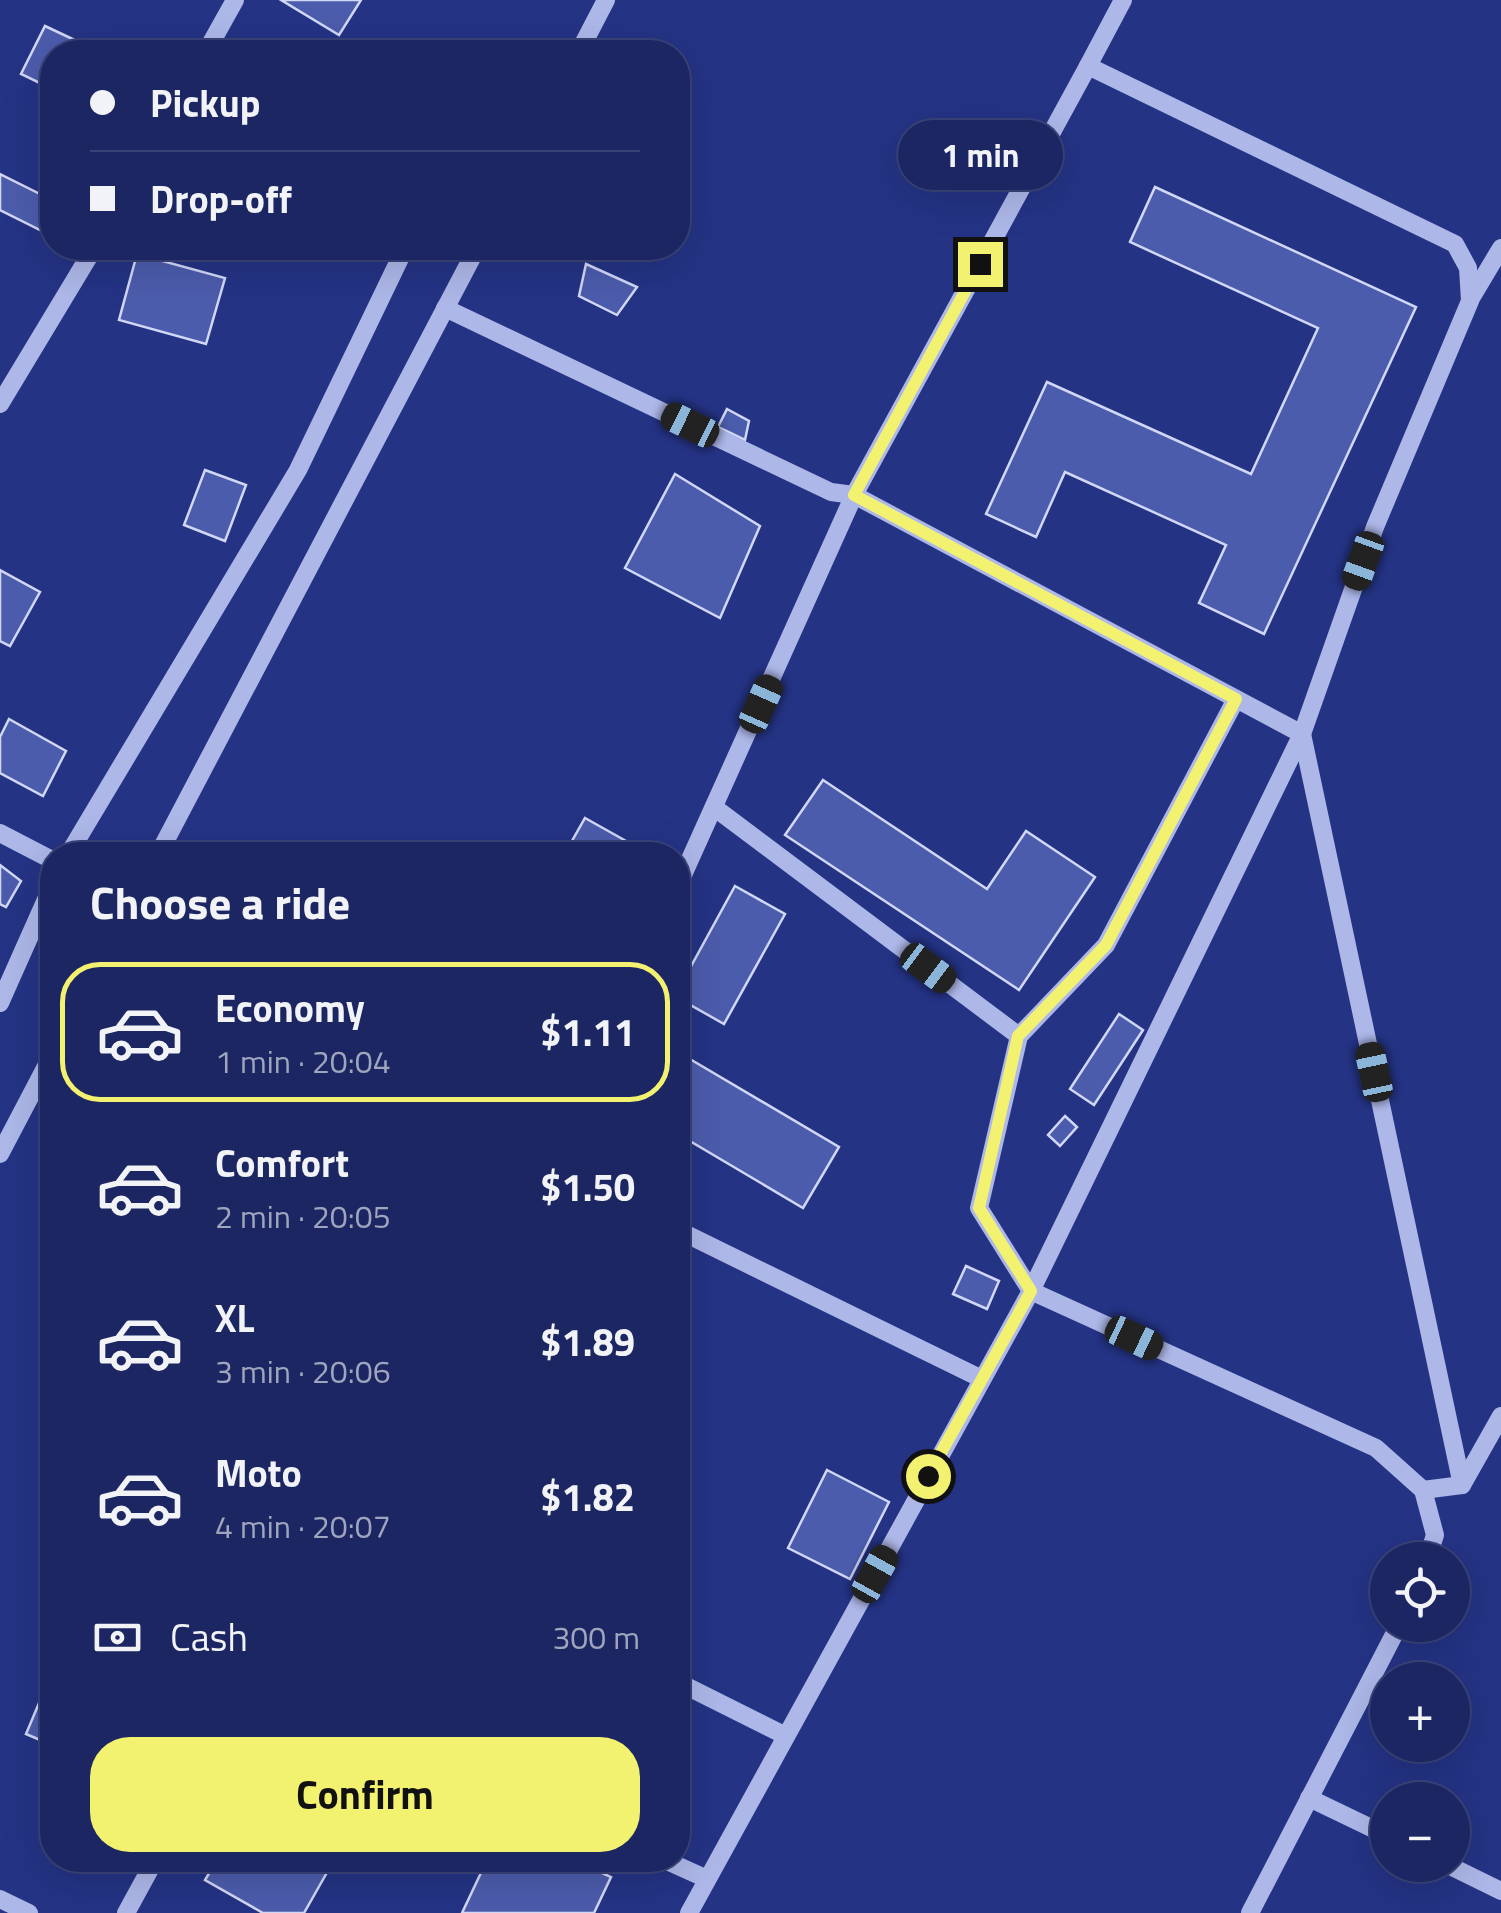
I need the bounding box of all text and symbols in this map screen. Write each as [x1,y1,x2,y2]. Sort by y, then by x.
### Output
text: Pickup [150,74,260,132]
callout: 1 min [898,119,1062,189]
text: 1 min [942,131,1019,179]
text: Drop-off [150,170,292,228]
route end [958,242,1003,287]
car [656,398,724,452]
car [1339,528,1387,594]
car [735,670,787,738]
text: Choose a ride [90,868,350,936]
car [895,938,961,998]
text: Economy [215,979,365,1037]
icon: car [95,987,185,1077]
text: $1.11 [540,1003,635,1061]
text: 1 min · 20:04 [215,1037,391,1085]
car [1353,1040,1395,1104]
text: Comfort [215,1134,349,1192]
icon: car [95,1142,185,1232]
text: $1.50 [540,1158,635,1216]
text: 2 min · 20:05 [215,1192,391,1240]
text: XL [215,1289,255,1347]
icon: car [95,1297,185,1387]
car [1100,1312,1168,1364]
text: $1.89 [540,1313,635,1371]
text: 3 min · 20:06 [215,1347,391,1395]
text: Moto [215,1444,302,1502]
icon: car [95,1452,185,1542]
route start [906,1454,951,1499]
text: $1.82 [540,1468,635,1526]
text: 4 min · 20:07 [215,1502,391,1550]
car [847,1540,903,1608]
map controls [1370,1542,1470,1882]
button: locate [1370,1542,1470,1642]
text: Cash [170,1608,248,1666]
icon: cash [90,1610,145,1665]
text: 300 m [552,1613,640,1661]
button: + [1370,1662,1470,1762]
button: Confirm [90,1737,640,1852]
button: − [1370,1782,1470,1882]

